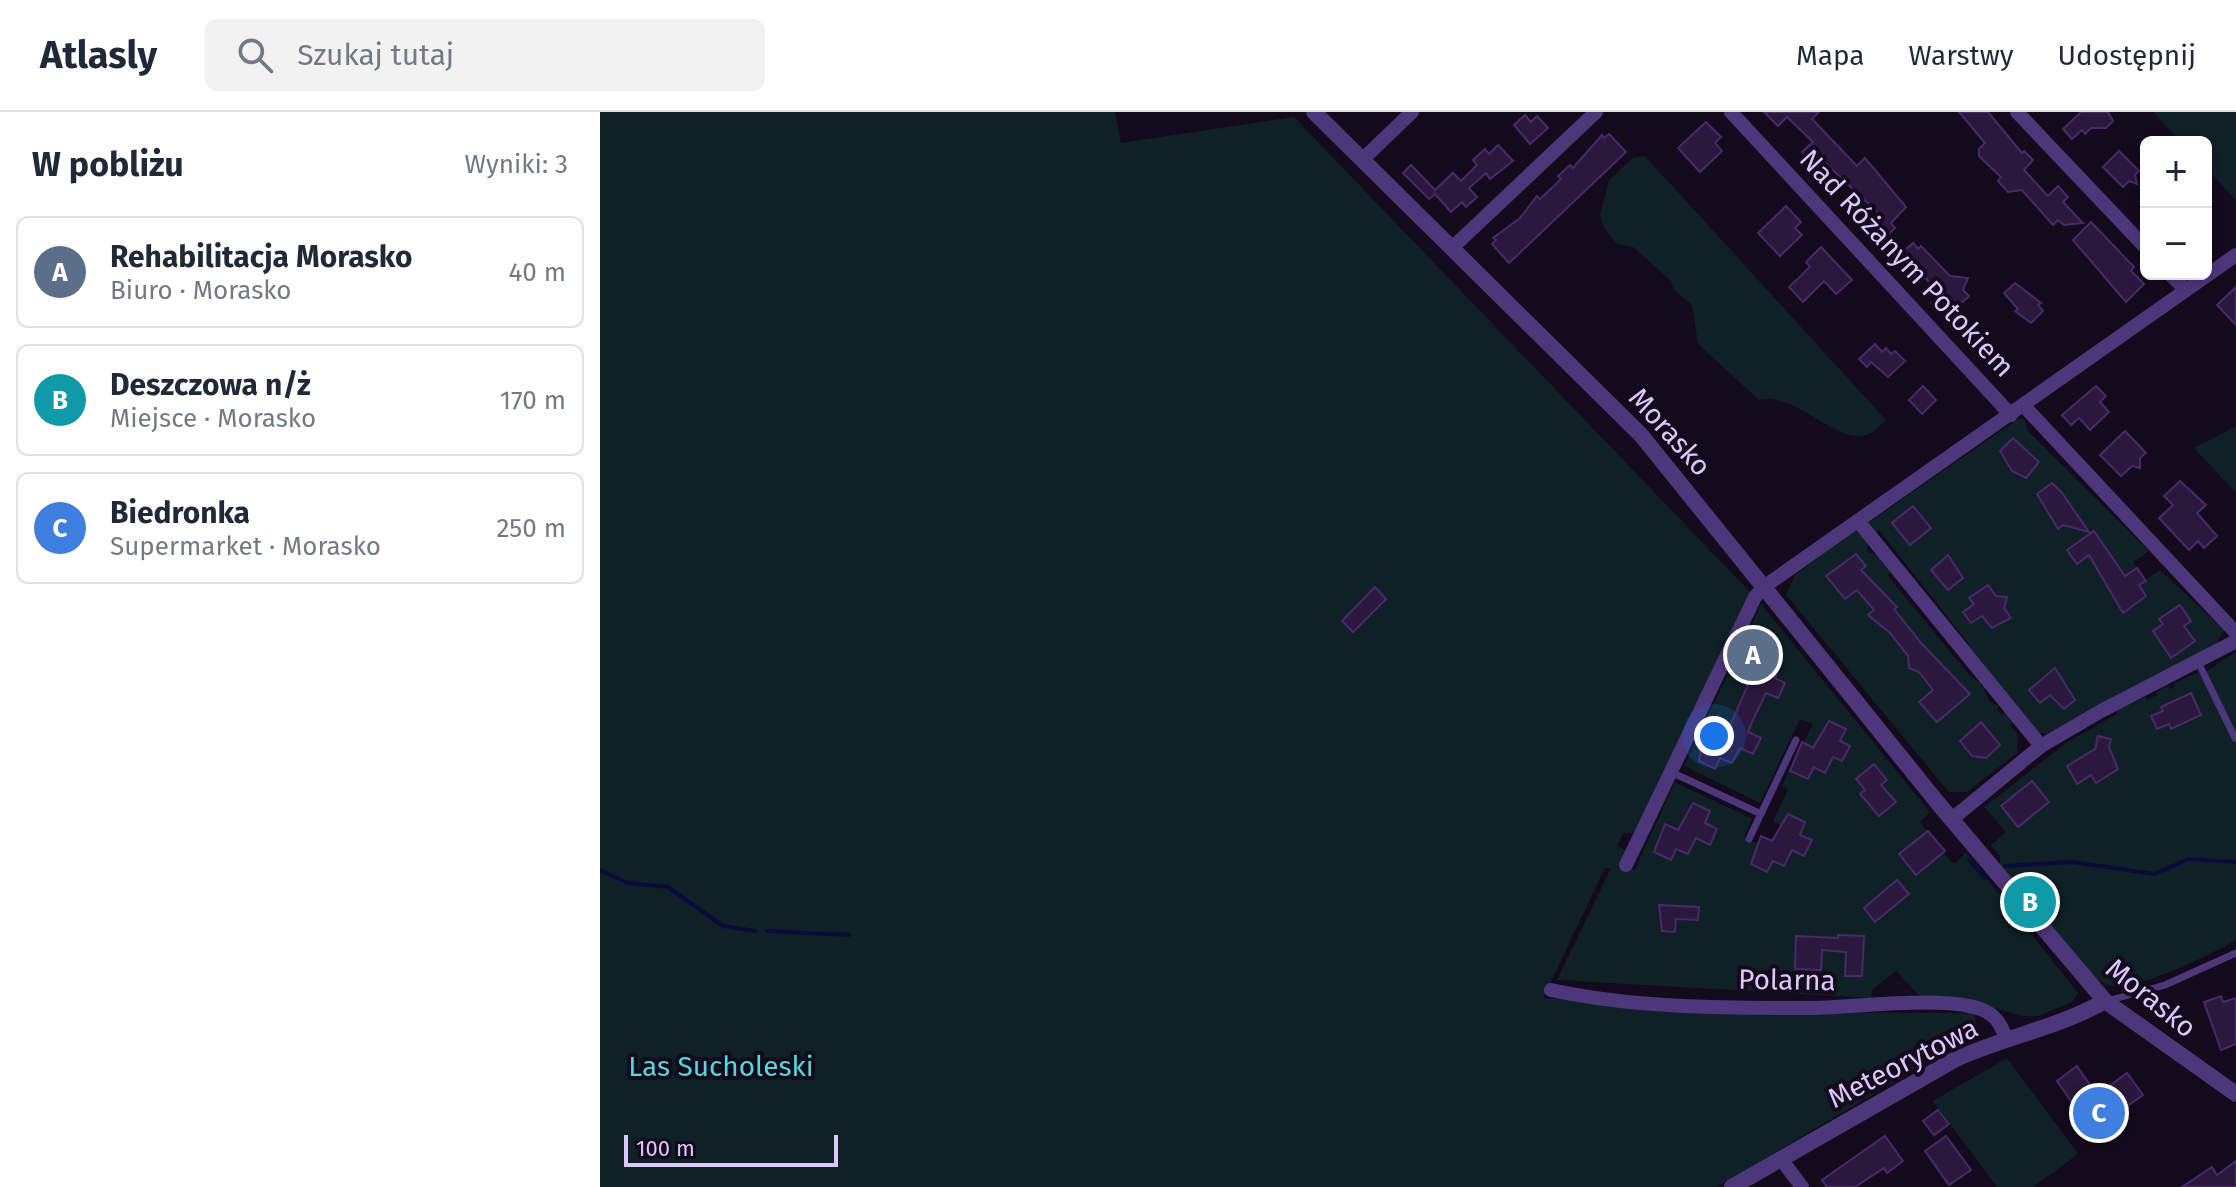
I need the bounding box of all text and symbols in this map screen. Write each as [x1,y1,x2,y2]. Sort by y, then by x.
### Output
search box [205,19,765,91]
text: Atlasly [40,32,157,78]
icon: search [233,33,277,77]
text: Szukaj tutaj [297,37,454,73]
text: Mapa [1796,39,1865,72]
text: Warstwy [1909,39,2014,72]
text: Udostępnij [2058,39,2196,72]
map controls [2140,136,2212,280]
button: + [2140,136,2212,208]
street label: Nad Różanym Potokiem [1793,142,2021,384]
text: W pobliżu [32,144,184,185]
text: Wyniki: 3 [464,149,568,180]
button: − [2140,208,2212,280]
text: Rehabilitacja Morasko [110,239,413,275]
text: A [52,257,68,288]
text: 40 m [508,257,566,288]
text: Biuro · Morasko [110,275,292,306]
text: Deszczowa n/ż [110,367,311,403]
street label: Morasko [1622,381,1718,483]
text: B [52,385,68,416]
text: 170 m [500,385,566,416]
text: Miejsce · Morasko [110,403,316,434]
text: Biedronka [110,495,250,531]
text: C [53,513,67,544]
text: 250 m [496,513,566,544]
text: Supermarket · Morasko [110,531,381,562]
pin: A [1727,625,1779,685]
your location [1694,716,1734,756]
pin: B [2004,872,2056,932]
street label: Morasko [2099,952,2203,1044]
street label: Polarna [1738,963,1836,997]
street label: Meteorytowa [1822,1011,1984,1115]
park label: Las Sucholeski [628,1050,814,1083]
pin: C [2073,1083,2125,1143]
scale bar [624,1131,838,1167]
text: 100 m [636,1135,695,1162]

